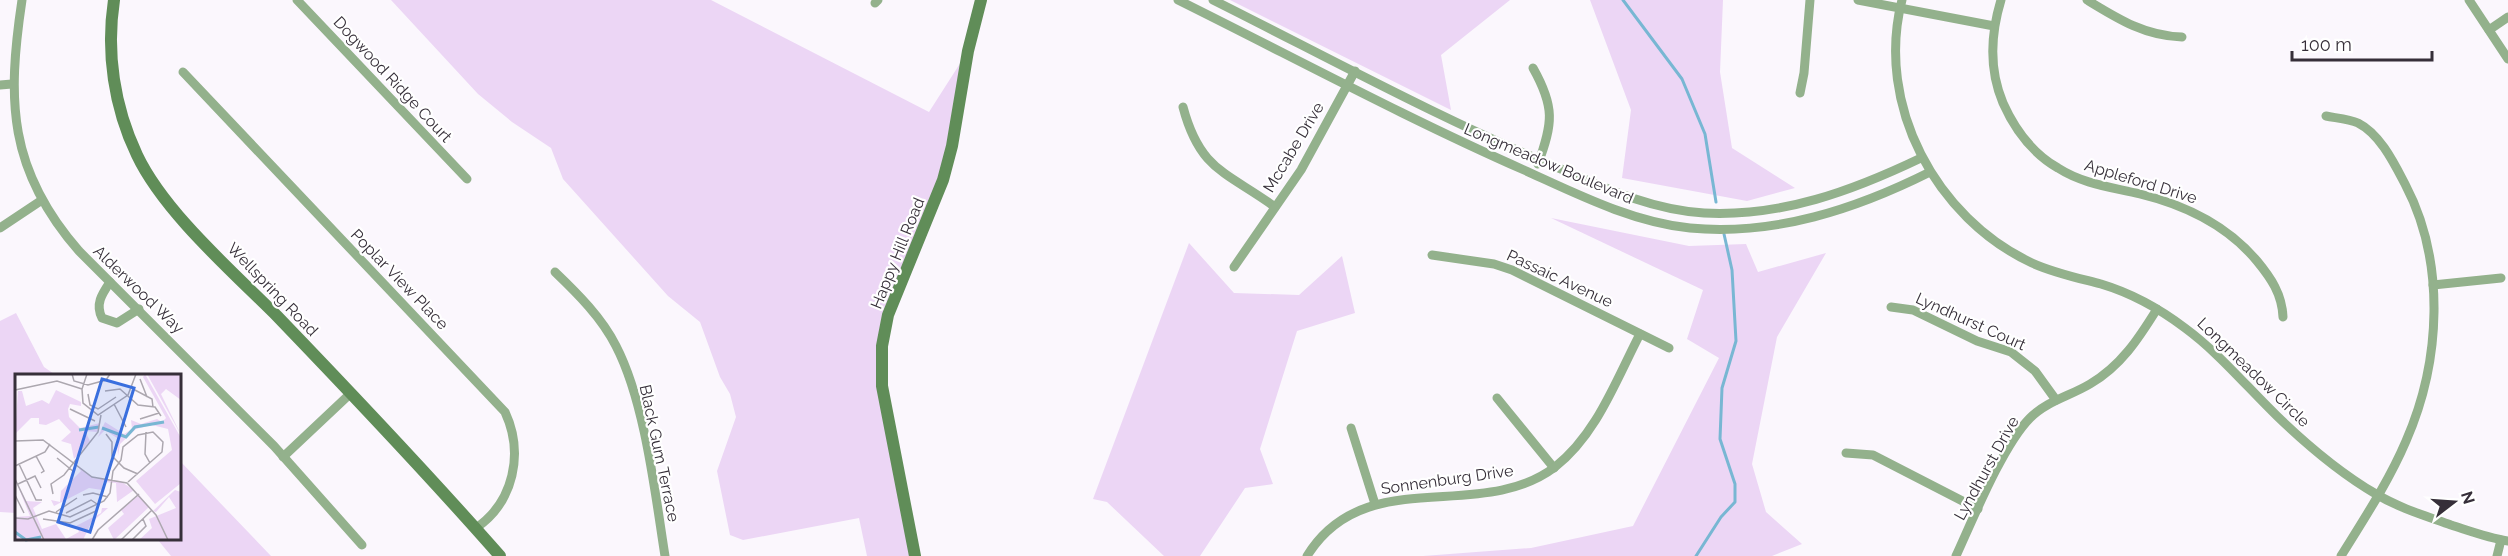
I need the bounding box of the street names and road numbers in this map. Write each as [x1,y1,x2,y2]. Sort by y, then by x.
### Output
street label: Dogwood Ridge Court [329,13,456,147]
street label: Mccabe Drive [1259,99,1328,196]
street label: Longmeadow Boulevard [1461,119,1636,208]
street label: Appleford Drive [2082,155,2199,208]
street label: Happy Hill Road [867,195,928,312]
street label: Poplar View Place [347,225,452,334]
street label: Wellspring Road [223,239,322,340]
street label: Alderwood Way [89,241,188,338]
street label: Passaic Avenue [1504,246,1616,311]
street label: Lyndhurst Court [1913,289,2029,355]
street label: Longmeadow Circle [2194,314,2314,431]
street label: Black Gum Terrace [636,383,683,523]
street label: Lyndhurst Drive [1950,413,2023,523]
street label: Sonnenburg Drive [1380,461,1515,498]

